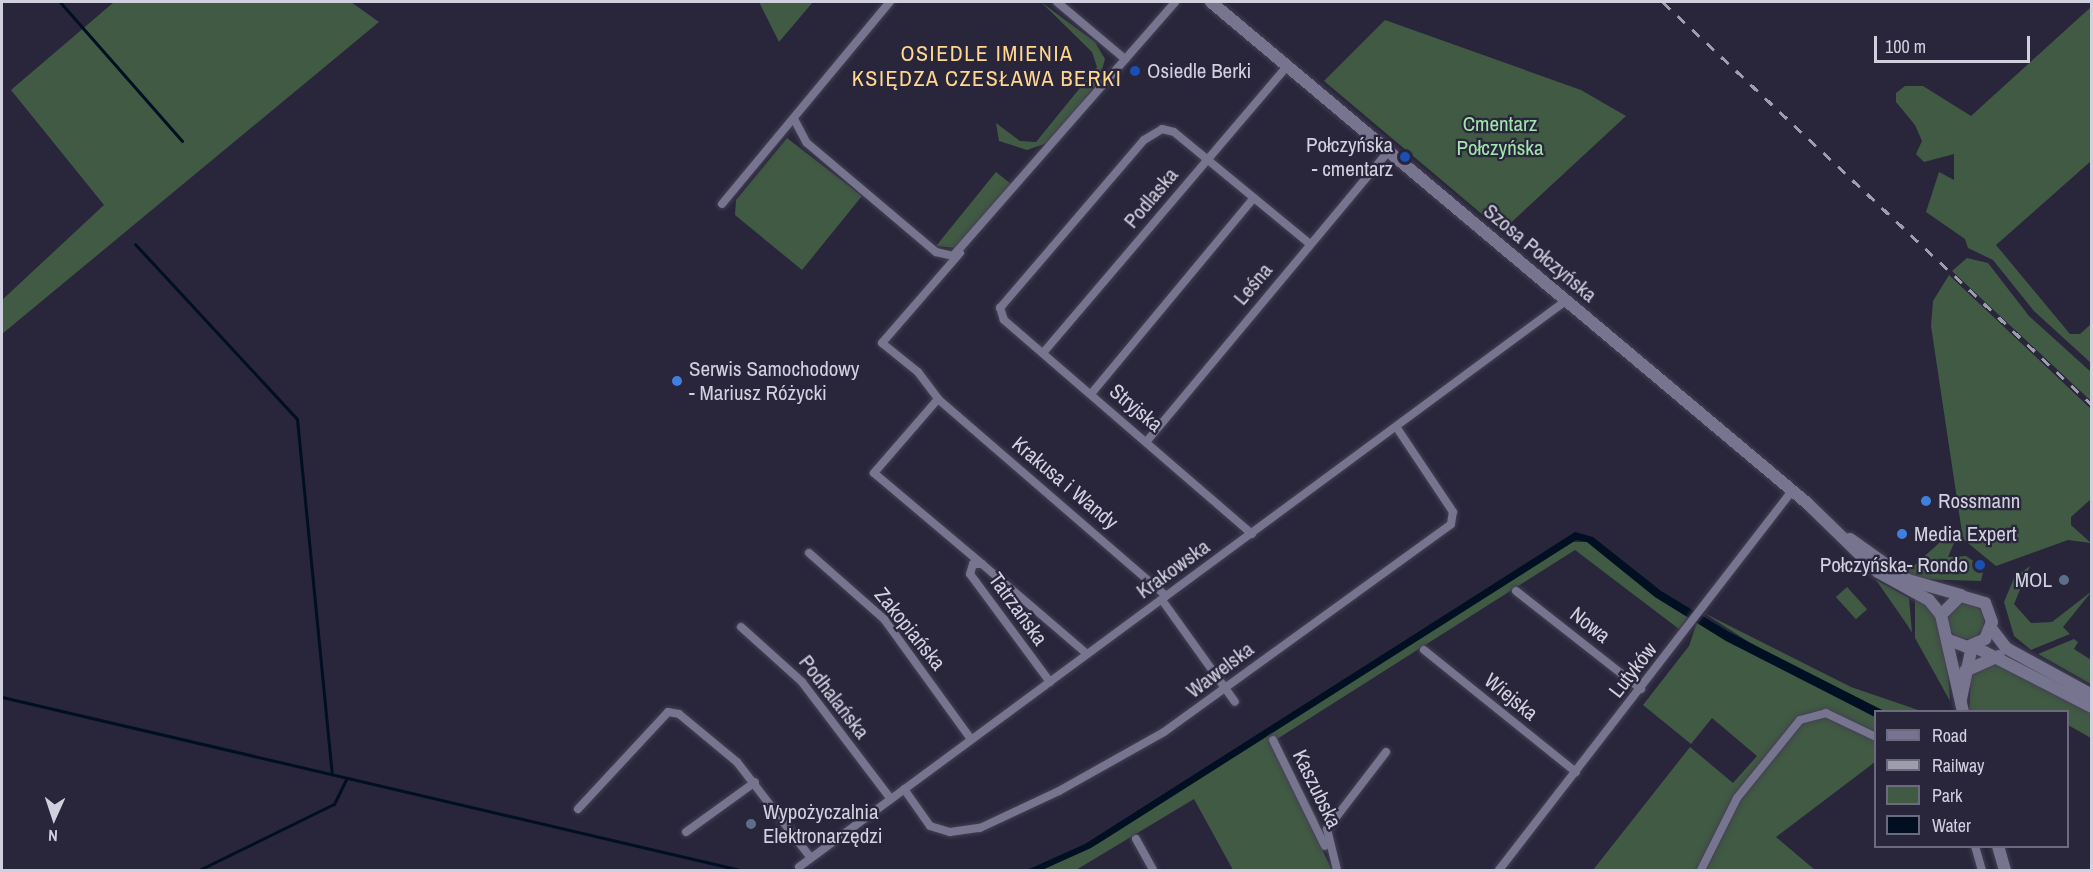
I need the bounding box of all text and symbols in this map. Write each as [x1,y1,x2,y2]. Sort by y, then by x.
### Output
scale bar [1877,24,2033,62]
text: 100 m [1885,34,1926,59]
district label: OSIEDLE IMIENIA KSIĘDZA CZESŁAWA BERKI [851,40,1123,92]
place label: Osiedle Berki [1147,58,1251,84]
marker: Osiedle Berki [1128,64,1142,78]
park label: Cmentarz Połczyńska [1456,111,1544,161]
place label: Połczyńska - cmentarz [1306,132,1393,182]
marker: Połczyńska - cmentarz [1398,150,1412,164]
street label: Podlaska [1119,163,1183,233]
street label: Szosa Połczyńska [1478,198,1602,308]
street label: Leśna [1228,258,1278,310]
place label: Serwis Samochodowy - Mariusz Różycki [689,356,859,406]
marker: Serwis Samochodowy - Mariusz Różycki [670,374,684,388]
street label: Stryjska [1104,379,1168,437]
street label: Krakusa i Wandy [1007,431,1123,535]
place label: Rossmann [1938,488,2020,514]
marker: Rossmann [1919,494,1933,508]
place label: Media Expert [1914,521,2016,547]
marker: Media Expert [1895,527,1909,541]
street label: Krakowska [1132,534,1214,604]
place label: Połczyńska- Rondo [1820,552,1968,578]
marker: Połczyńska- Rondo [1973,558,1987,572]
place label: MOL [2015,567,2052,593]
street label: Tatrzańska [983,568,1053,650]
marker: MOL [2057,573,2071,587]
street label: Zakopiańska [869,583,951,675]
street label: Nowa [1565,602,1615,648]
street label: Wawelska [1181,637,1259,703]
street label: Lutyków [1604,637,1662,703]
street label: Podhalańska [793,650,875,744]
street label: Wiejska [1479,668,1543,726]
legend [1874,710,2069,848]
text: Road [1932,723,1967,748]
street label: Kaszubska [1287,746,1347,832]
text: Railway [1932,753,1985,778]
text: Park [1932,783,1962,808]
north arrow [24,788,84,848]
place label: Wypożyczalnia Elektronarzędzi [763,799,883,849]
text: Water [1932,813,1971,838]
marker: Wypożyczalnia Elektronarzędzi [744,817,758,831]
text: N [48,825,58,847]

